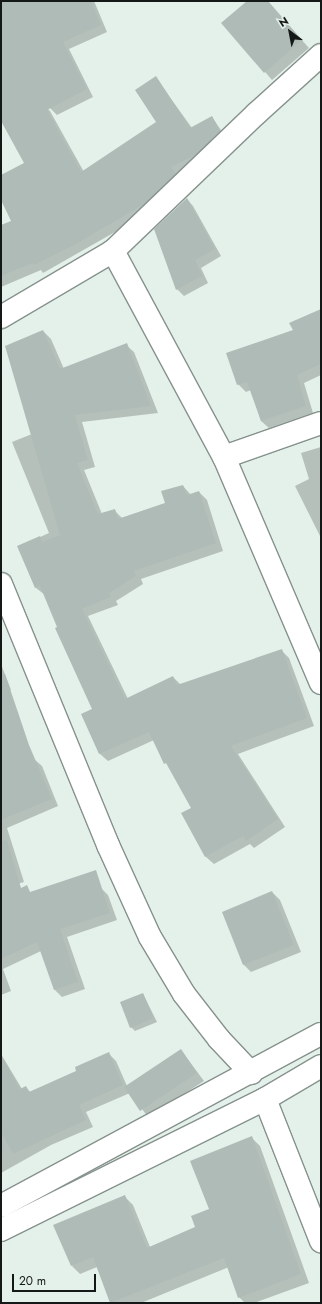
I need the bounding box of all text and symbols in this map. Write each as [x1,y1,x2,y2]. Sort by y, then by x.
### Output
north arrow [270,12,310,52]
text: N [276,13,292,31]
scale bar [14,1266,98,1292]
text: 20 m [19,1272,46,1290]

